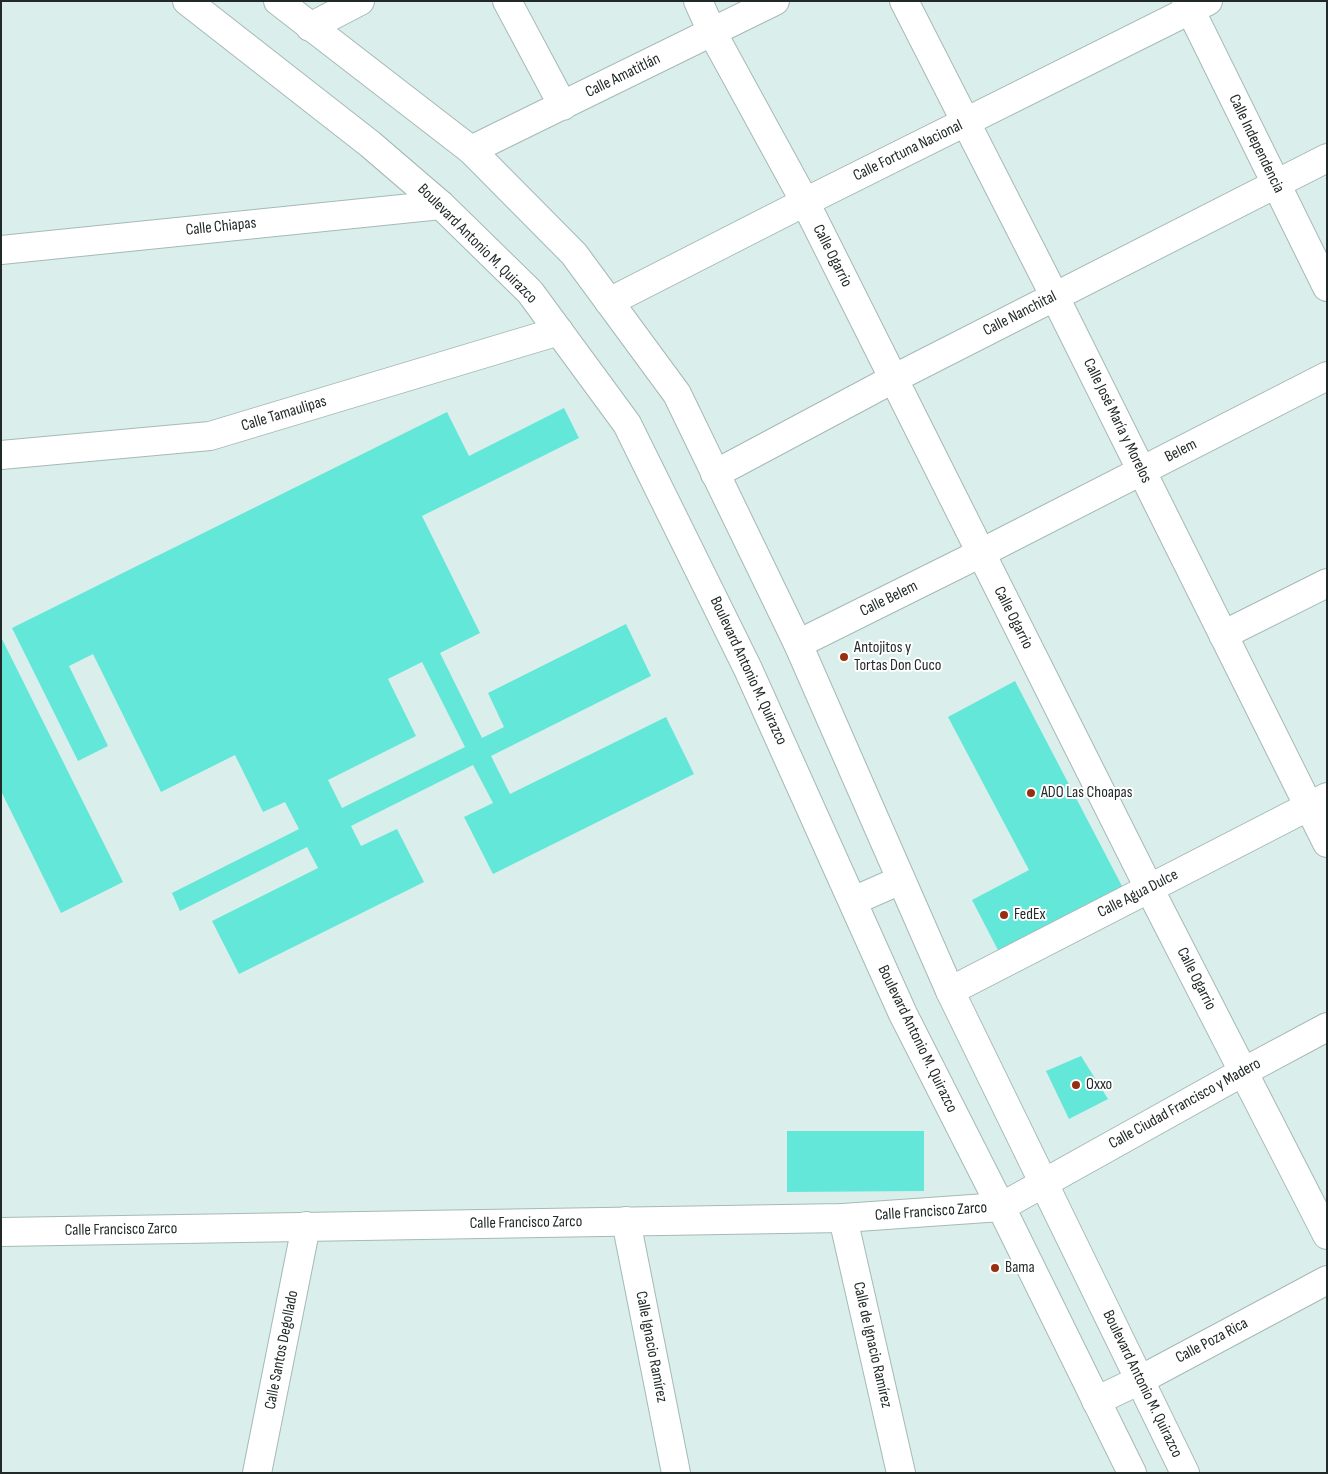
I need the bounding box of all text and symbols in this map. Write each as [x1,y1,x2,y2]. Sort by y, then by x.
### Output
street label: Calle Amatitlán [582,50,664,102]
street label: Calle Independencia [1224,92,1288,196]
street label: Calle Fortuna Nacional [850,116,966,186]
street label: Boulevard Antonio M. Quirazco [413,180,541,308]
street label: Calle Chiapas [185,214,257,240]
street label: Calle Ogarrio [808,222,856,290]
street label: Calle Nanchital [980,287,1060,341]
street label: Calle José María y Morelos [1079,356,1155,486]
street label: Calle Tamaulipas [239,392,329,436]
street label: Belem [1162,435,1200,467]
street label: Calle Belem [857,577,921,621]
street label: Calle Ogarrio [989,584,1037,652]
street label: Boulevard Antonio M. Quirazco [705,594,791,748]
place label: Antojitos y Tortas Don Cuco [854,638,941,676]
marker: Antojitos y Tortas Don Cuco [838,651,850,663]
place label: ADO Las Choapas [1041,783,1132,803]
marker: ADO Las Choapas [1025,787,1037,799]
street label: Calle Agua Dulce [1095,866,1181,922]
place label: FedEx [1014,905,1046,925]
marker: FedEx [998,909,1010,921]
street label: Calle Ogarrio [1172,945,1220,1013]
street label: Boulevard Antonio M. Quirazco [873,962,961,1116]
street label: Calle Ciudad Francisco y Madero [1106,1054,1264,1154]
place label: Oxxo [1086,1075,1112,1095]
marker: Oxxo [1070,1079,1082,1091]
street label: Calle Francisco Zarco [874,1198,988,1226]
street label: Calle Francisco Zarco [470,1212,582,1234]
street label: Calle Francisco Zarco [65,1219,177,1241]
place label: Bama [1005,1258,1035,1278]
marker: Bama [989,1262,1001,1274]
street label: Calle de Ignacio Ramírez [848,1280,896,1410]
street label: Calle Santos Degollado [261,1289,303,1411]
street label: Calle Ignacio Ramírez [631,1290,671,1404]
street label: Boulevard Antonio M. Quirazco [1098,1307,1186,1461]
street label: Calle Poza Rica [1173,1314,1251,1368]

